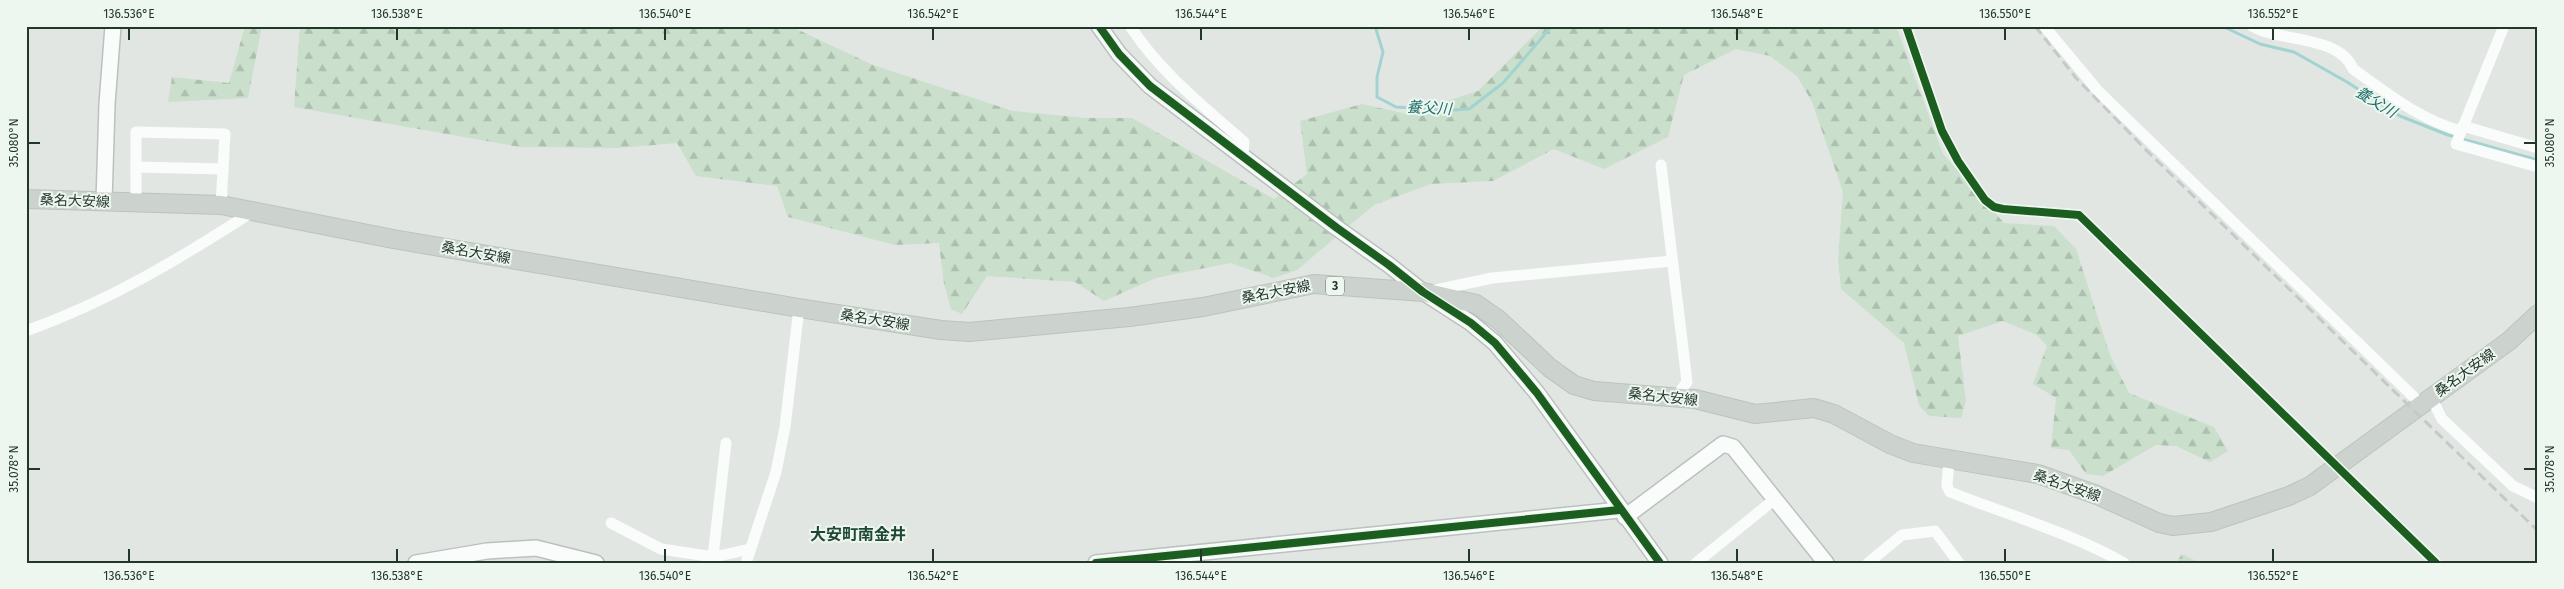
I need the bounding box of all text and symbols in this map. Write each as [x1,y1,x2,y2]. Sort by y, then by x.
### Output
text: 136.536°E [103,7,155,21]
text: 136.538°E [371,7,423,21]
text: 136.540°E [639,7,691,21]
text: 136.542°E [907,7,959,21]
text: 136.544°E [1175,7,1227,21]
text: 136.546°E [1443,7,1495,21]
text: 136.548°E [1711,7,1763,21]
text: 136.550°E [1979,7,2031,21]
text: 136.552°E [2247,7,2299,21]
water label: 養父川 [2352,83,2402,122]
water label: 養父川 [1406,98,1454,118]
text: 35.080°N [7,118,21,168]
text: 35.080°N [2543,118,2557,168]
street label: 桑名大安線 [40,191,110,211]
street label: 桑名大安線 [440,239,512,267]
road number: 3 [1326,276,1344,296]
street label: 桑名大安線 [1240,277,1312,307]
street label: 桑名大安線 [839,306,911,334]
street label: 桑名大安線 [2432,346,2498,400]
street label: 桑名大安線 [1627,385,1699,409]
text: 35.078°N [7,445,21,493]
text: 35.078°N [2543,445,2557,493]
street label: 桑名大安線 [2031,467,2103,505]
district label: 大安町南金井 [810,525,906,544]
text: 136.536°E [103,569,155,583]
text: 136.538°E [371,569,423,583]
text: 136.540°E [639,569,691,583]
text: 136.542°E [907,569,959,583]
text: 136.544°E [1175,569,1227,583]
text: 136.546°E [1443,569,1495,583]
text: 136.548°E [1711,569,1763,583]
text: 136.550°E [1979,569,2031,583]
text: 136.552°E [2247,569,2299,583]

